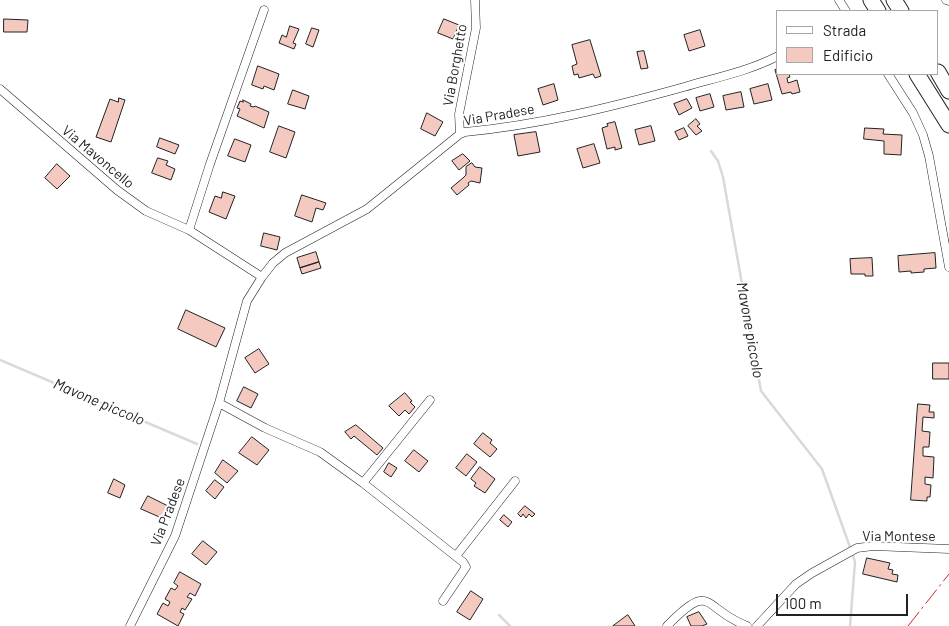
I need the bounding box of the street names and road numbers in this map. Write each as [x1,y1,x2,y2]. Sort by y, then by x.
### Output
street label: Via Borghetto [440,23,470,107]
street label: Via Pradese [462,101,536,129]
street label: Via Mavoncello [58,122,138,192]
street label: Via Pradese [147,476,189,548]
street label: Via Montese [862,528,936,544]

